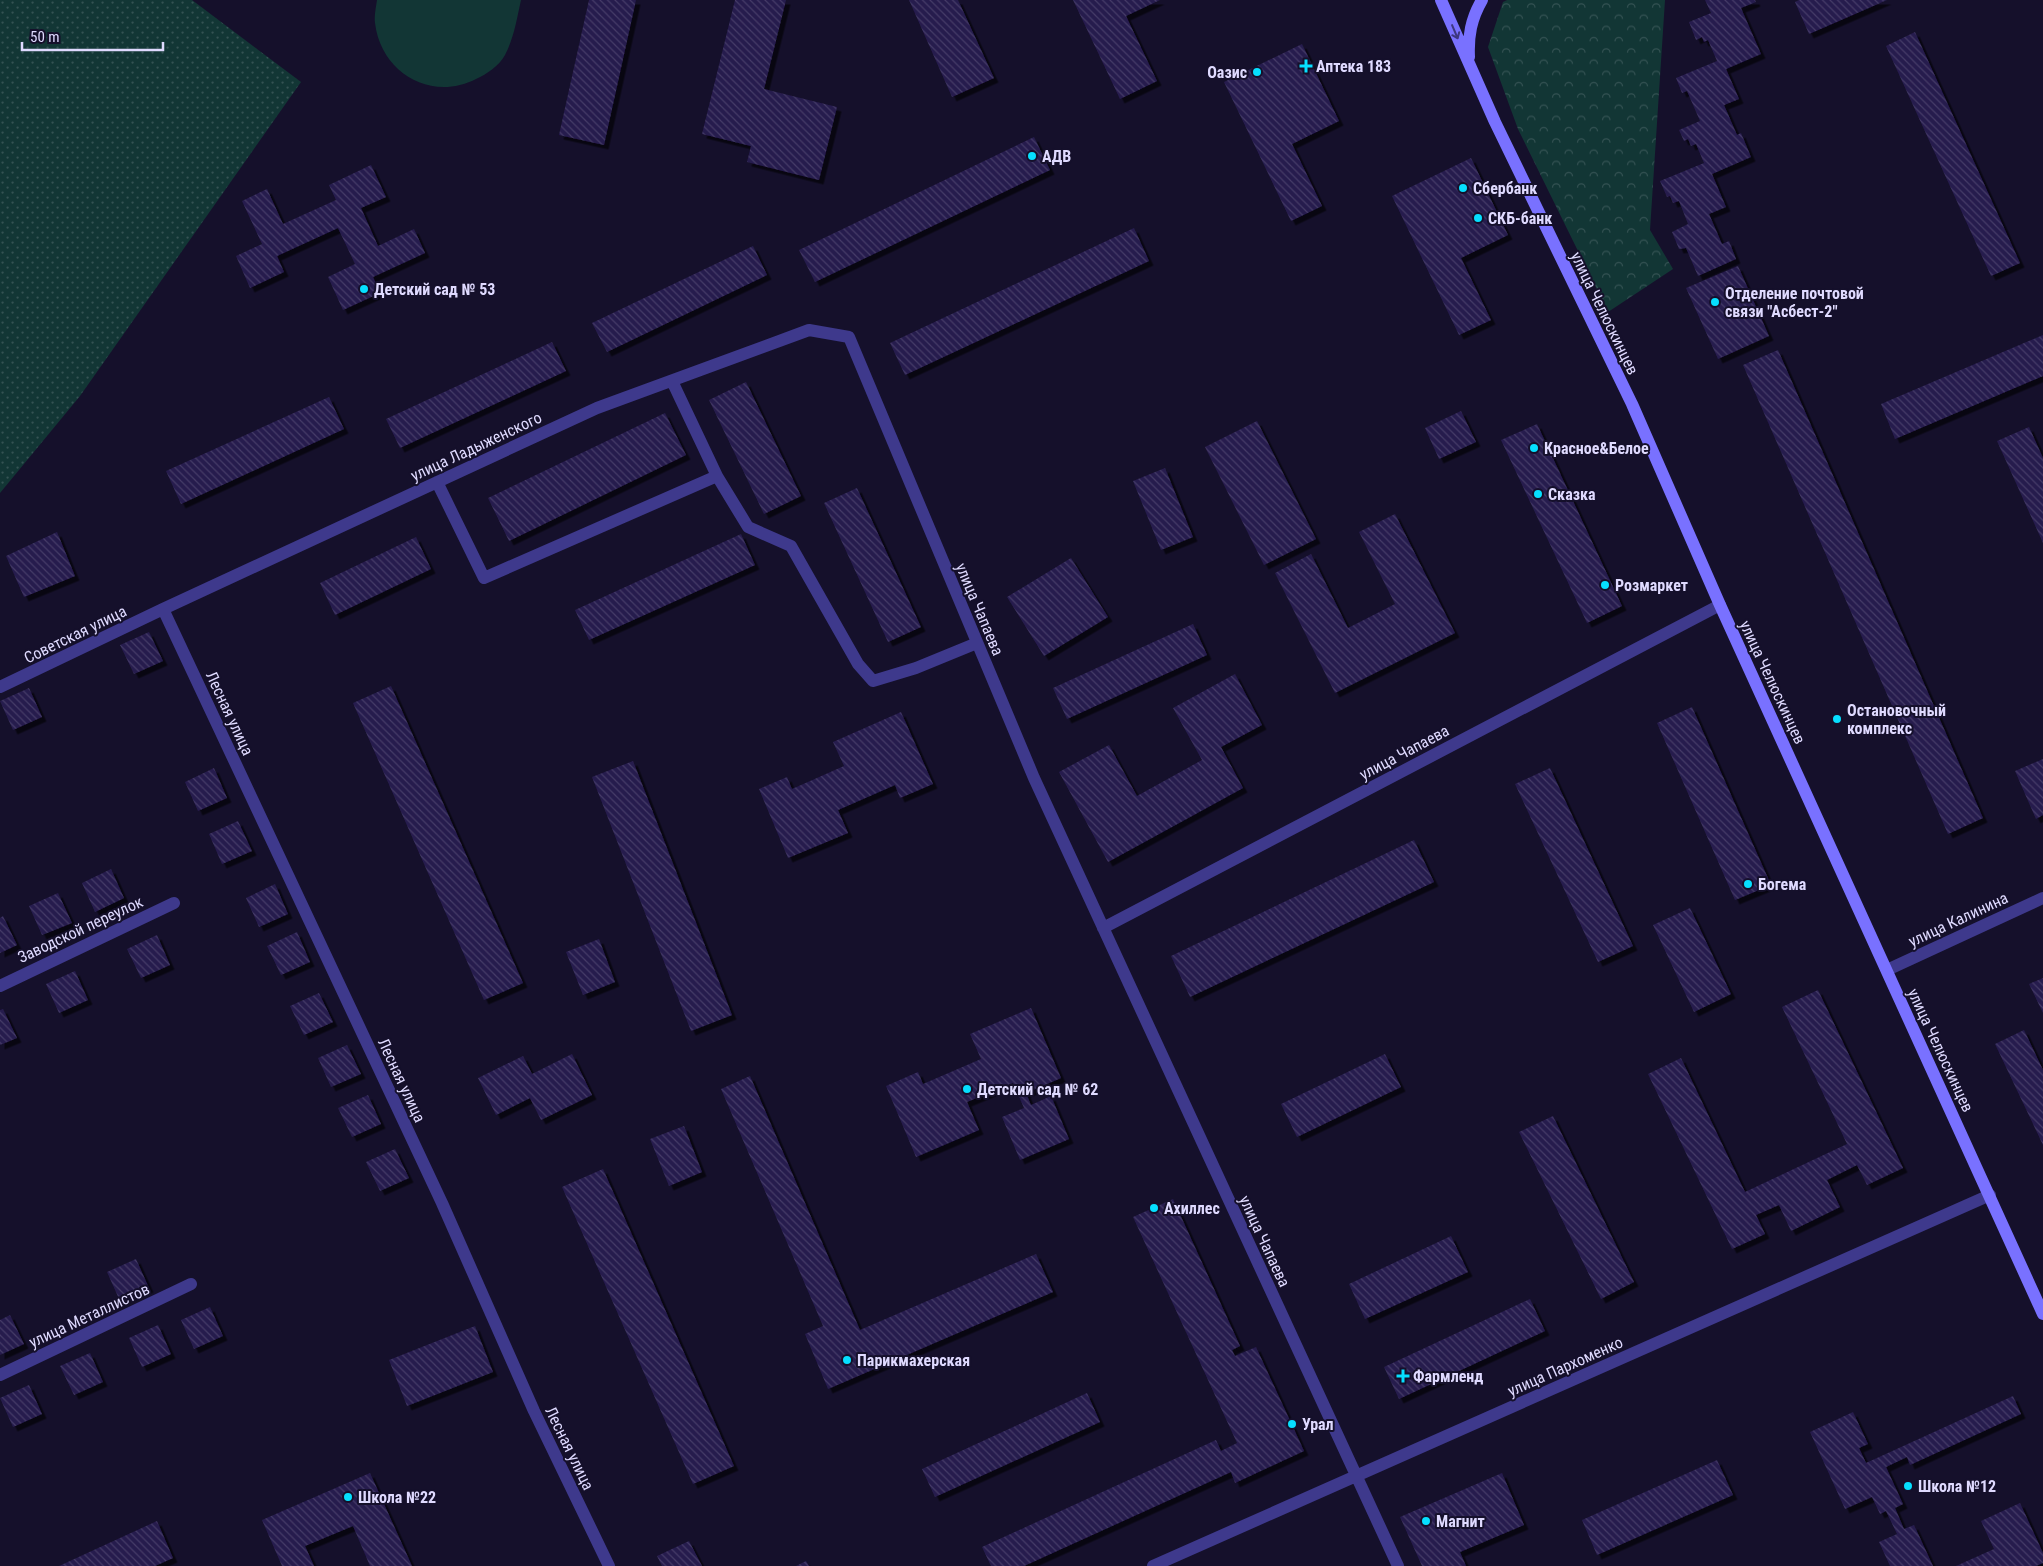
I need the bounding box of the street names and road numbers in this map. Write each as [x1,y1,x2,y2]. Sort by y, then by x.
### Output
street label: улица Челюскинцев [1567,249,1643,378]
street label: улица Ладыженского [408,408,545,485]
street label: улица Чапаева [952,560,1008,658]
street label: Советская улица [21,601,130,667]
street label: улица Челюскинцев [1736,617,1810,747]
street label: Лесная улица [202,668,257,758]
street label: улица Чапаева [1356,721,1452,784]
street label: улица Калинина [1906,888,2011,951]
street label: Заводской переулок [15,892,146,967]
street label: улица Челюскинцев [1904,985,1978,1115]
street label: Лесная улица [374,1035,429,1125]
street label: улица Чапаева [1235,1192,1294,1290]
street label: улица Металлистов [26,1279,152,1352]
street label: улица Пархоменко [1505,1333,1626,1400]
street label: Лесная улица [541,1403,598,1493]

